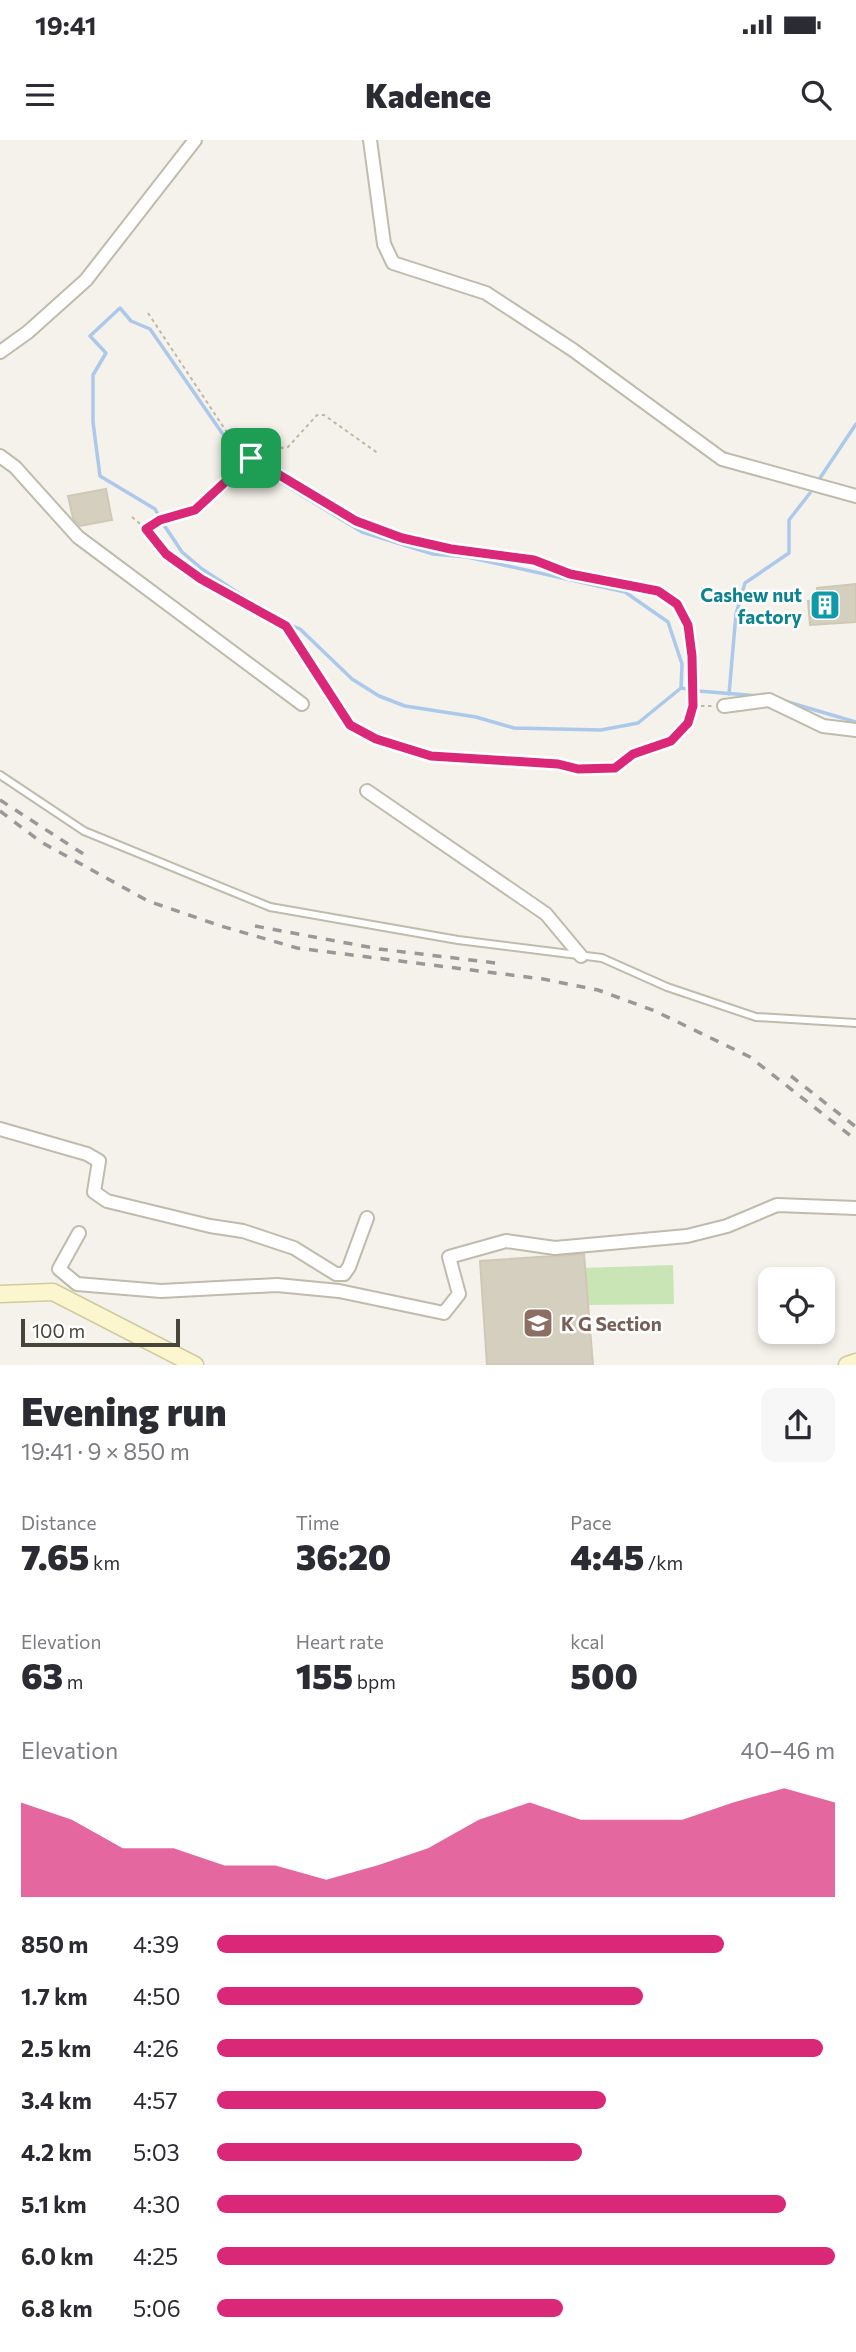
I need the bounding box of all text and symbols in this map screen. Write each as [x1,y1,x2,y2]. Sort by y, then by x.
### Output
text: 19:41 [35,9,97,40]
text: Kadence [365,75,491,115]
icon: menu [21,76,59,114]
icon: search [797,76,835,114]
pin [221,428,281,488]
icon: arrive [232,439,270,477]
place label: Cashew nut factory [700,583,803,628]
building icon: Cashew nut factory [808,588,842,622]
map controls [758,1267,835,1344]
button: locate [758,1267,835,1344]
school or university icon: K G Section [521,1306,555,1340]
place label: K G Section [561,1312,662,1335]
scale bar [21,1316,180,1348]
text: 100 m [32,1319,85,1342]
text: Evening run [21,1387,227,1434]
button: share [761,1388,835,1462]
text: 19:41 · 9 × 850 m [21,1437,190,1465]
text: Distance [21,1511,97,1534]
text: Time [296,1511,339,1534]
text: Pace [570,1511,612,1534]
text: 7.65 [21,1534,89,1577]
text: 36:20 [296,1534,391,1577]
text: 4:45 [570,1534,644,1577]
text: km [89,1551,120,1574]
text: /km [644,1551,683,1574]
text: Elevation [21,1630,101,1653]
text: Heart rate [296,1630,384,1653]
text: kcal [570,1630,604,1653]
text: 63 [21,1653,63,1696]
text: 155 [296,1653,353,1696]
text: 500 [570,1653,638,1696]
text: m [63,1670,83,1693]
text: bpm [353,1670,396,1693]
text: Elevation [21,1736,118,1764]
text: 40–46 m [740,1736,835,1764]
text: 850 m [21,1930,88,1958]
text: 4:39 [133,1930,179,1958]
text: 1.7 km [21,1982,88,2010]
text: 4:50 [133,1982,180,2010]
text: 2.5 km [21,2034,91,2062]
text: 4:26 [133,2034,179,2062]
text: 3.4 km [21,2086,92,2114]
text: 4:57 [133,2086,178,2114]
text: 4.2 km [21,2138,92,2166]
text: 5:03 [133,2138,180,2166]
text: 5.1 km [21,2190,87,2218]
text: 4:30 [133,2190,180,2218]
text: 6.0 km [21,2242,94,2270]
text: 4:25 [133,2242,178,2270]
text: 6.8 km [21,2294,93,2322]
text: 5:06 [133,2294,181,2322]

